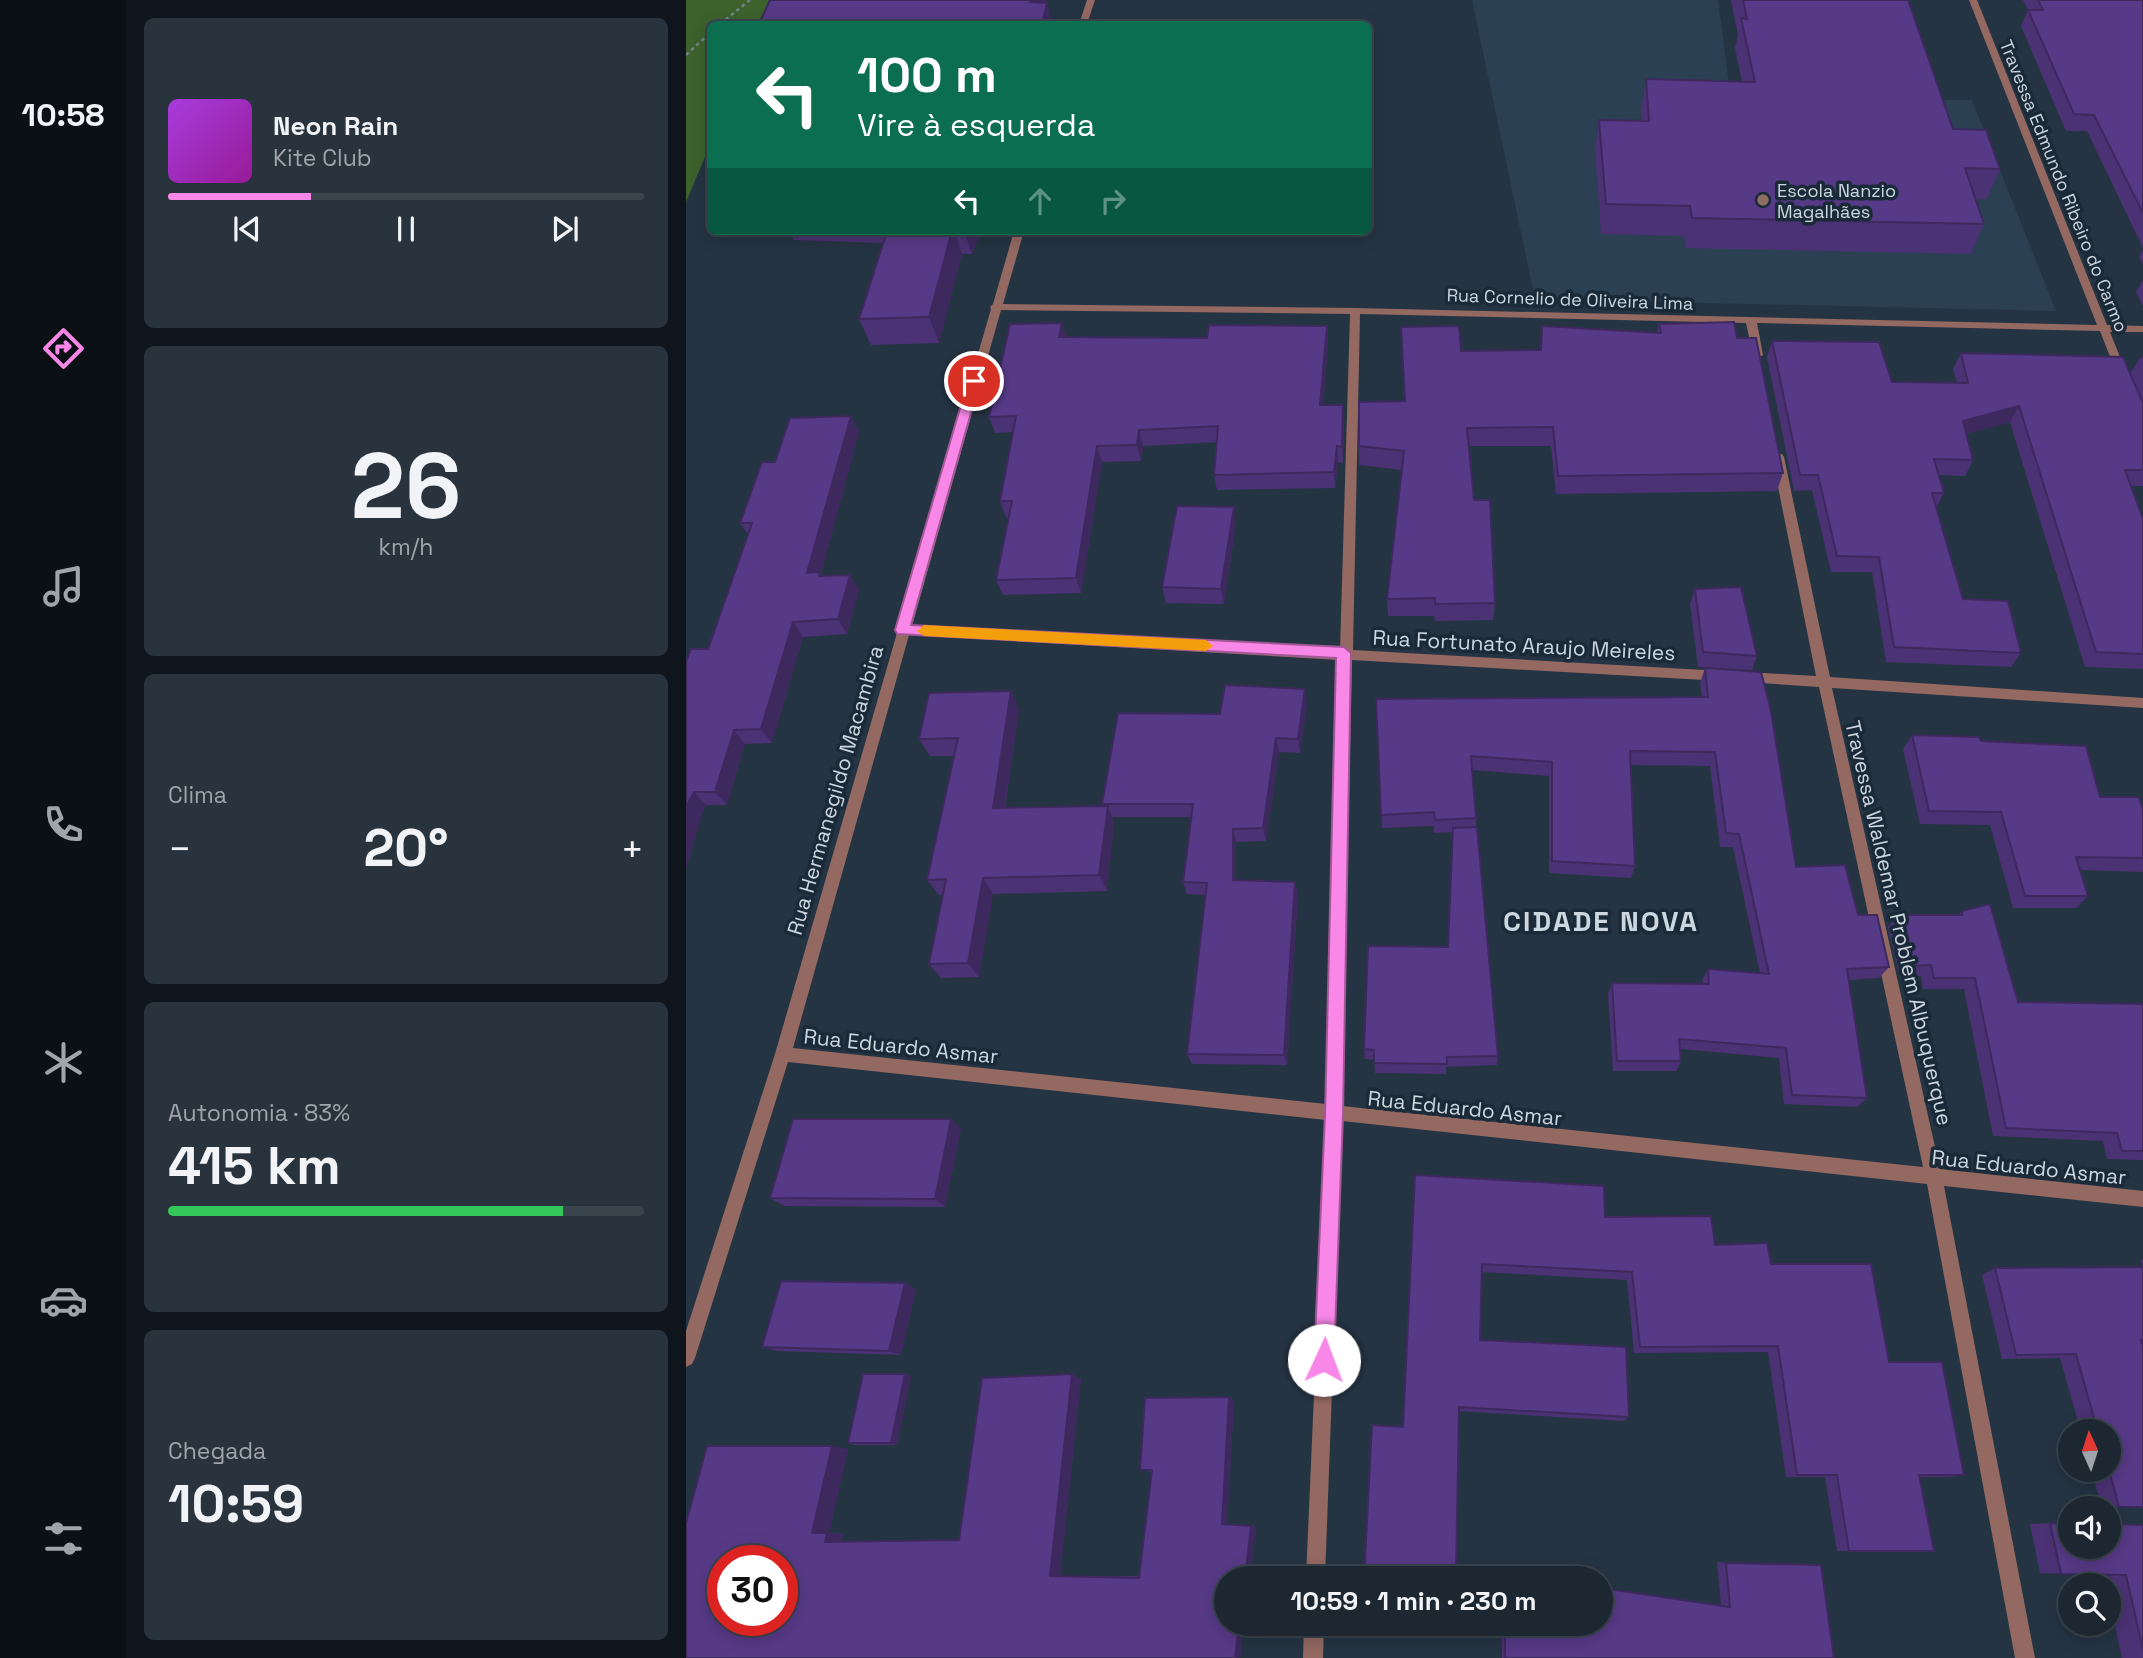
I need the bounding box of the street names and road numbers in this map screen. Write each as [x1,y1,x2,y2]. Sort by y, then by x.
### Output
street label: Travessa Edmundo Ribeiro do Carmo [1995,37,2133,335]
street label: Rua Cornelio de Oliveira Lima [1446,283,1694,315]
street label: Rua Fortunato Araujo Meireles [1372,624,1676,666]
street label: Rua Hermanegildo Macambira [781,642,889,938]
street label: Travessa Waldemar Problem Albuquerque [1839,718,1959,1128]
street label: Rua Eduardo Asmar [802,1022,1000,1070]
street label: Rua Eduardo Asmar [1366,1084,1564,1132]
street label: Rua Eduardo Asmar [1930,1143,2128,1191]

